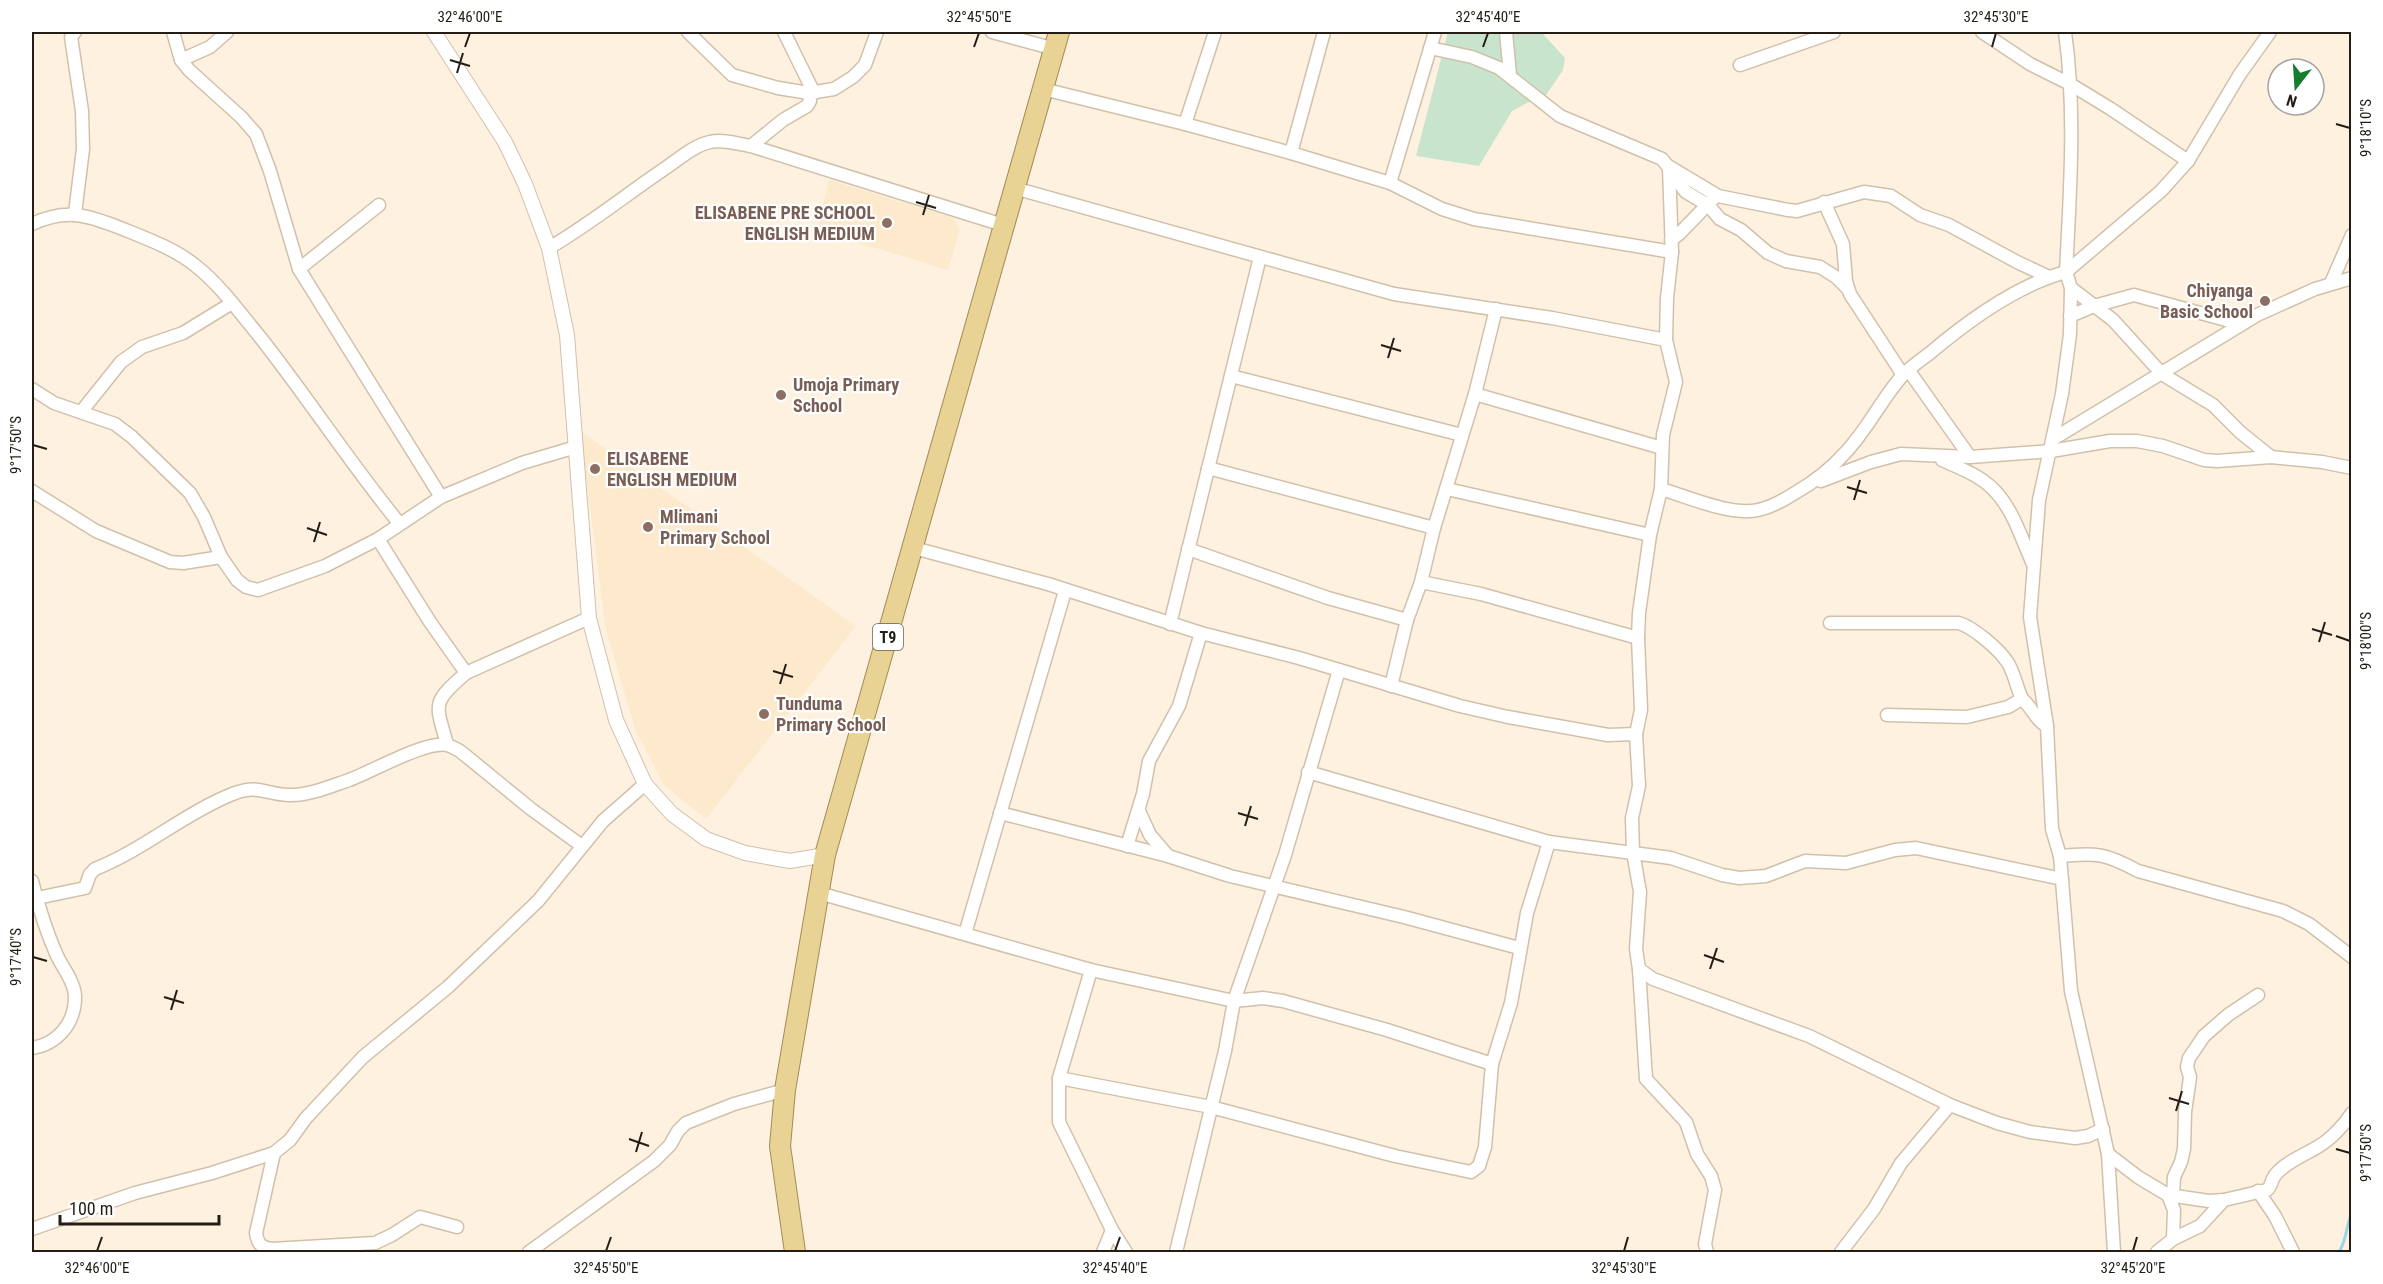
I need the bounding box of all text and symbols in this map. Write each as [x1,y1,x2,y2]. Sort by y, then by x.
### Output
text: 32°46'00"E [438,8,502,26]
text: 32°45'50"E [947,8,1011,26]
text: 32°45'40"E [1456,8,1520,26]
text: 32°45'30"E [1964,8,2028,26]
north arrow [2266,57,2326,117]
text: N [2284,90,2299,111]
text: 9°18'10"S [2357,99,2375,157]
place label: ELISABENE PRE SCHOOL ENGLISH MEDIUM [695,202,875,244]
marker: ELISABENE PRE SCHOOL ENGLISH MEDIUM [880,216,894,230]
place label: Chiyanga Basic School [2160,280,2253,322]
marker: Chiyanga Basic School [2258,294,2272,308]
place label: Umoja Primary School [793,374,899,416]
marker: Umoja Primary School [774,388,788,402]
text: 9°17'50"S [7,416,25,474]
place label: ELISABENE ENGLISH MEDIUM [607,448,737,490]
marker: ELISABENE ENGLISH MEDIUM [588,462,602,476]
place label: Mlimani Primary School [660,506,770,548]
marker: Mlimani Primary School [641,520,655,534]
text: 9°18'00"S [2357,612,2375,670]
road number: T9 [873,624,903,650]
place label: Tunduma Primary School [776,693,886,735]
marker: Tunduma Primary School [757,707,771,721]
text: 9°17'40"S [7,928,25,986]
text: 9°17'50"S [2357,1124,2375,1182]
scale bar [60,1188,219,1226]
text: 100 m [69,1198,113,1219]
text: 32°46'00"E [65,1259,129,1277]
text: 32°45'50"E [574,1259,638,1277]
text: 32°45'40"E [1083,1259,1147,1277]
text: 32°45'30"E [1592,1259,1656,1277]
text: 32°45'20"E [2101,1259,2165,1277]

